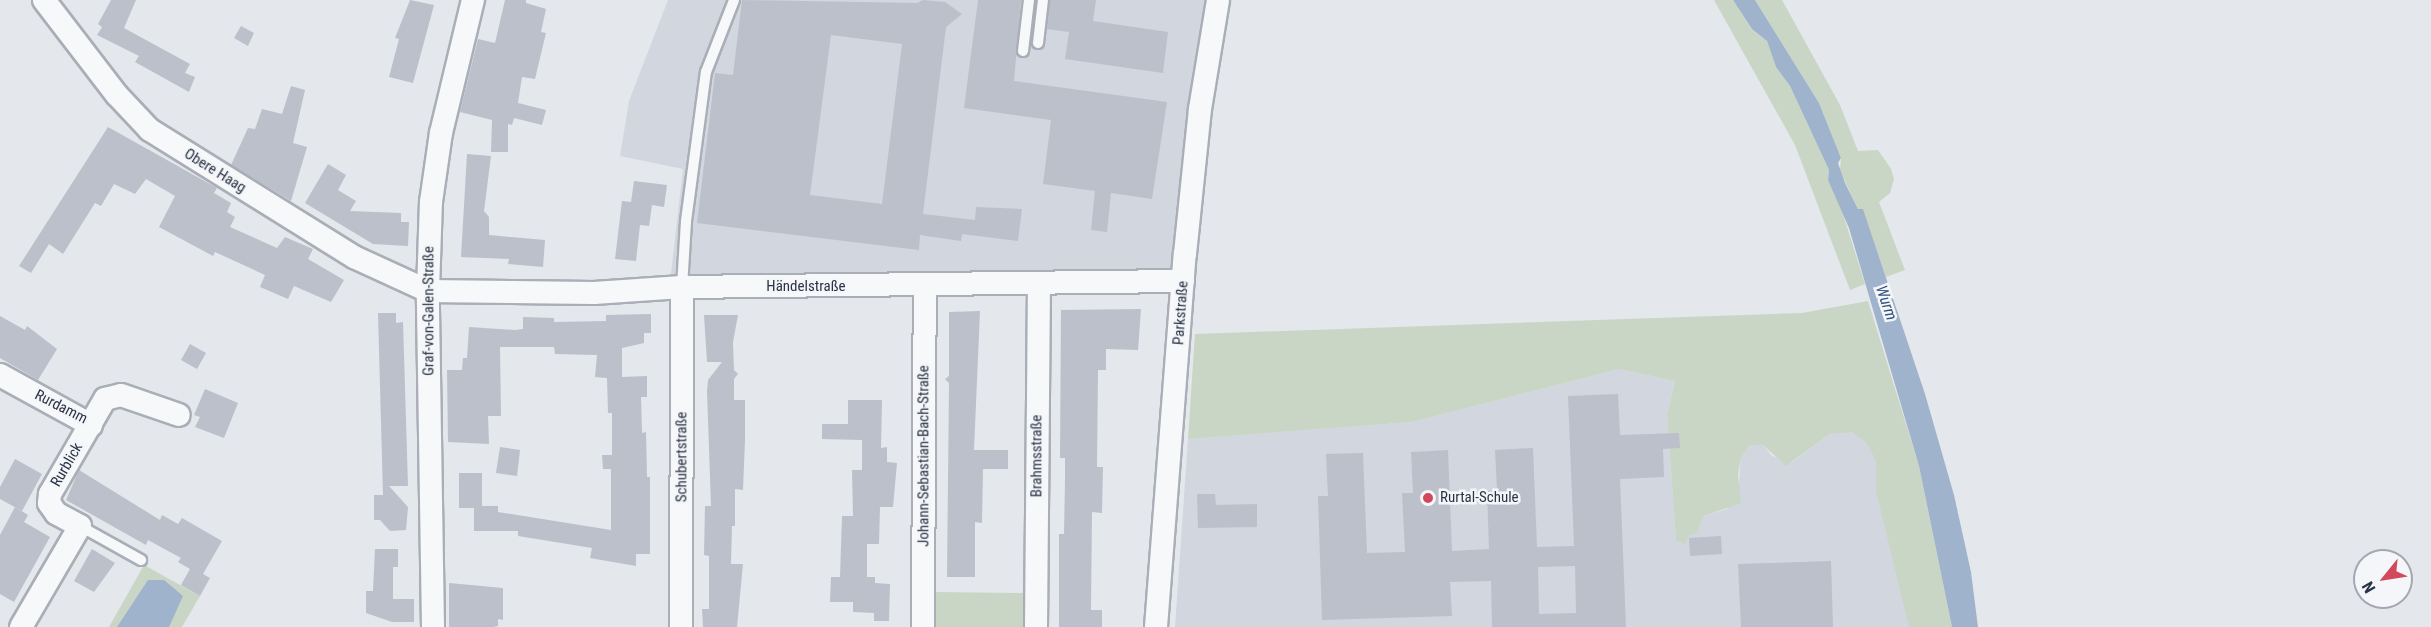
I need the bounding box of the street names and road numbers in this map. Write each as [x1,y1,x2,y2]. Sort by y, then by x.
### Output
street label: Obere Haag [181,145,249,197]
street label: Graf-von-Galen-Straße [420,246,438,376]
street label: Händelstraße [766,278,846,296]
street label: Parkstraße [1170,280,1192,346]
street label: Johann-Sebastian-Bach-Straße [915,365,933,547]
street label: Rurdamm [32,386,90,428]
street label: Schubertstraße [673,412,691,502]
street label: Brahmsstraße [1028,415,1046,497]
street label: Rurblick [47,440,87,490]

